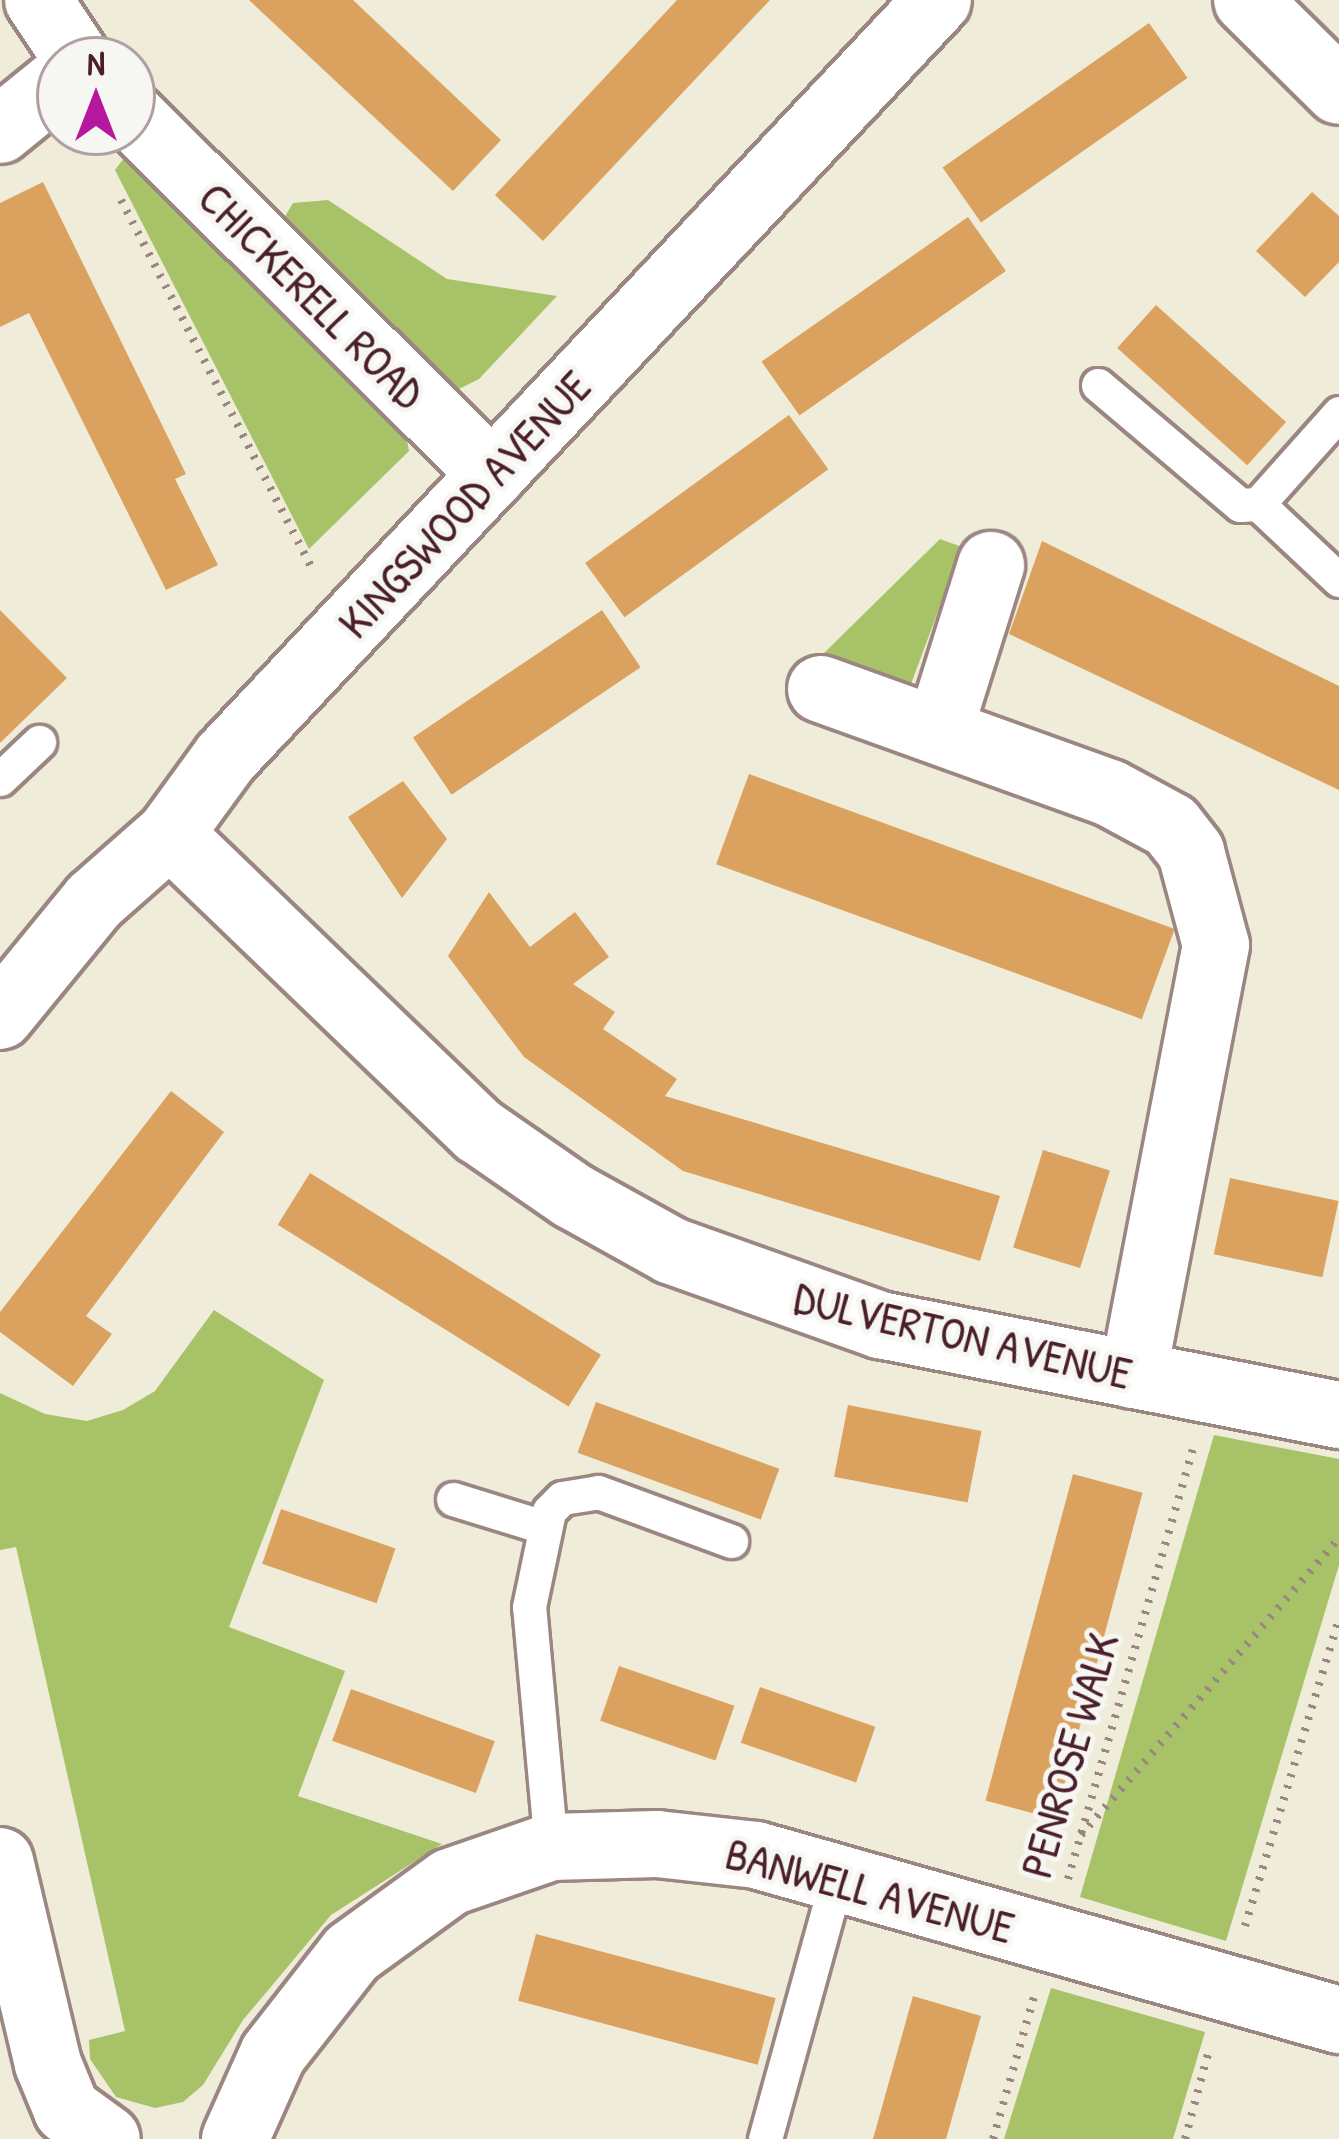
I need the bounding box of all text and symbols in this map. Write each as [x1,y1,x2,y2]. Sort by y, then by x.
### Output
north arrow [36,36,156,156]
text: N [87,41,105,85]
street label: CHICKERELL ROAD [188,171,436,419]
street label: KINGSWOOD AVENUE [326,359,602,649]
street label: DULVERTON AVENUE [789,1270,1137,1400]
street label: PENROSE WALK [1008,1627,1130,1883]
street label: BANWELL AVENUE [720,1826,1020,1954]

